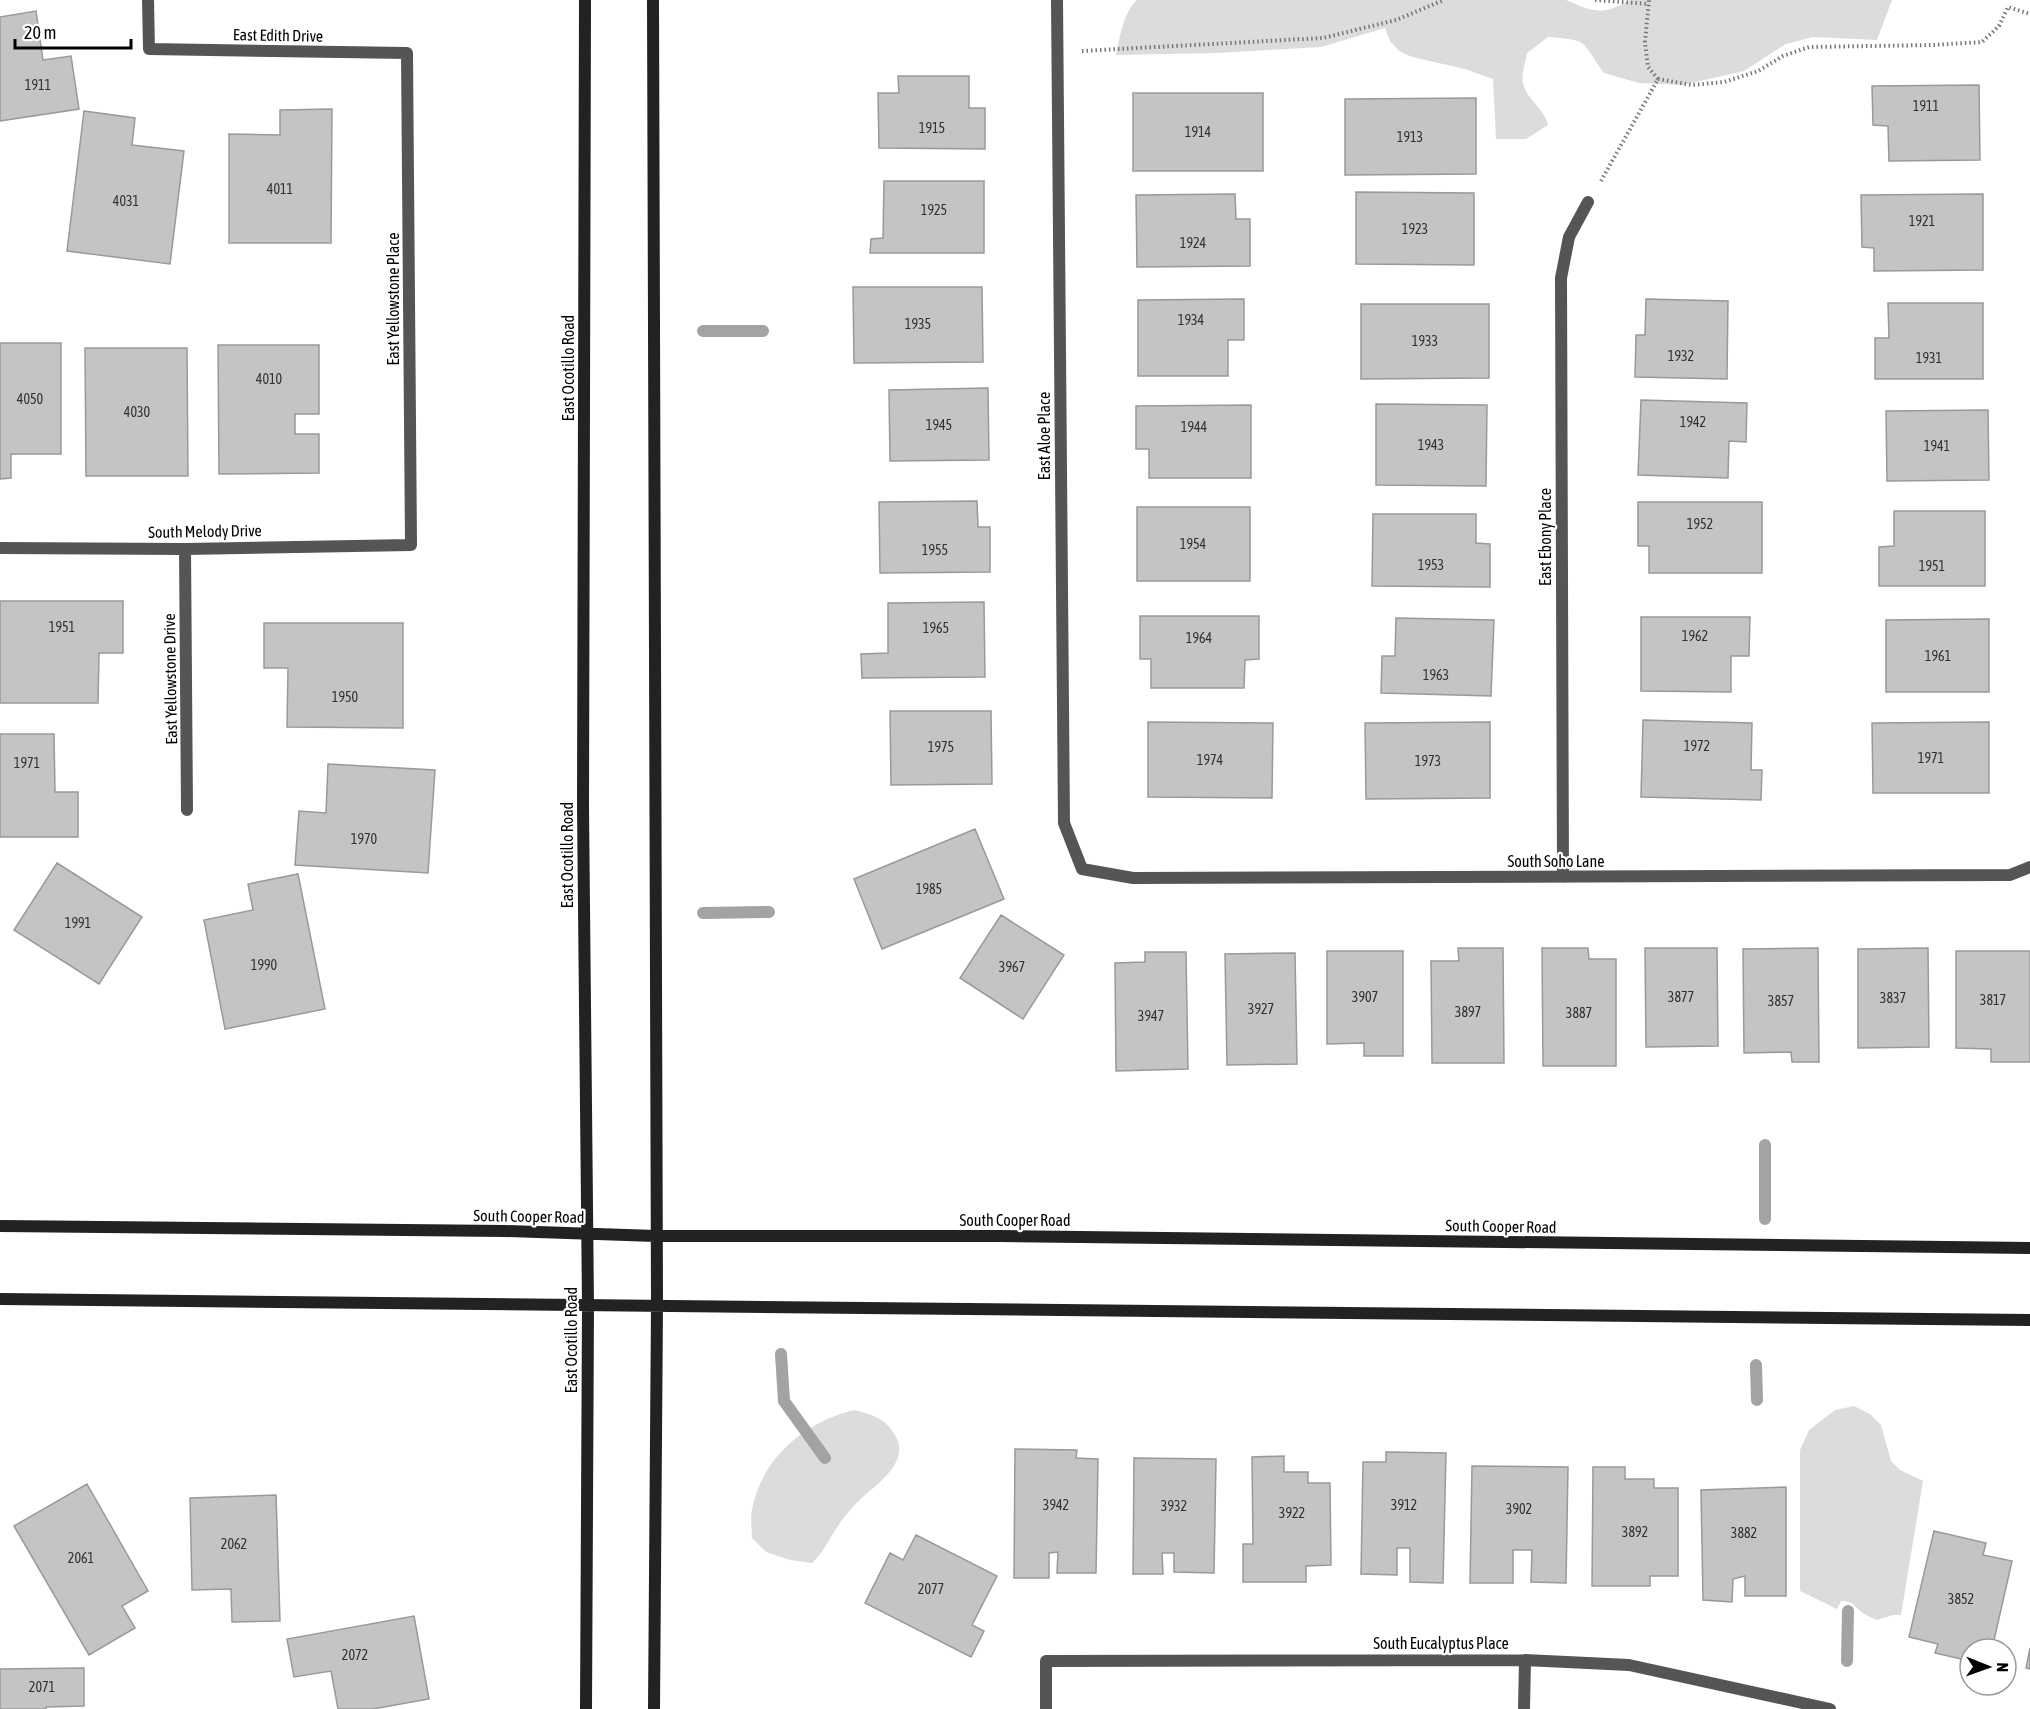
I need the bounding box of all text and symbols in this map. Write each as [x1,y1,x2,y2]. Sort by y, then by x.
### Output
scale bar [15,12,130,50]
text: 20 m [24,22,56,43]
street label: East Edith Drive [233,25,323,45]
house number: 1911 [25,77,51,93]
house number: 1911 [1913,98,1939,114]
house number: 1915 [919,120,945,136]
house number: 1914 [1185,124,1212,140]
house number: 1913 [1397,129,1423,145]
house number: 4011 [267,181,293,197]
house number: 4031 [113,193,139,209]
house number: 1925 [921,202,947,218]
house number: 1921 [1909,213,1935,229]
house number: 1923 [1402,221,1428,237]
street label: East Yellowstone Place [384,233,402,365]
house number: 1924 [1180,235,1207,251]
house number: 1934 [1178,312,1205,328]
street label: East Ocotillo Road [559,315,577,421]
house number: 1935 [905,316,931,332]
house number: 1933 [1412,333,1438,349]
house number: 1932 [1668,348,1694,364]
house number: 1931 [1916,350,1942,366]
house number: 4010 [256,371,283,387]
house number: 4050 [17,391,44,407]
street label: East Aloe Place [1035,392,1053,480]
house number: 4030 [124,404,151,420]
house number: 1942 [1680,414,1706,430]
house number: 1945 [926,417,952,433]
house number: 1944 [1181,419,1208,435]
house number: 1943 [1418,437,1444,453]
house number: 1941 [1924,438,1950,454]
street label: East Ebony Place [1536,488,1555,586]
house number: 1952 [1687,516,1713,532]
street label: South Melody Drive [148,521,262,542]
house number: 1954 [1180,536,1207,552]
house number: 1955 [922,542,948,558]
house number: 1953 [1418,557,1444,573]
house number: 1951 [1919,558,1945,574]
street label: East Yellowstone Drive [160,613,180,745]
house number: 1951 [49,619,75,635]
house number: 1965 [923,620,949,636]
house number: 1962 [1682,628,1708,644]
house number: 1964 [1186,630,1213,646]
house number: 1961 [1925,648,1951,664]
house number: 1963 [1423,667,1449,683]
house number: 1950 [332,689,359,705]
house number: 1972 [1684,738,1710,754]
house number: 1975 [928,739,954,755]
house number: 1971 [1918,750,1944,766]
house number: 1974 [1197,752,1224,768]
house number: 1973 [1415,753,1441,769]
house number: 1971 [14,755,40,771]
street label: East Ocotillo Road [558,802,576,908]
house number: 1970 [351,831,378,847]
street label: South Soho Lane [1508,852,1604,870]
house number: 1985 [916,881,942,897]
house number: 1991 [65,915,91,931]
house number: 1990 [251,957,278,973]
house number: 3967 [999,959,1025,975]
house number: 3907 [1352,989,1378,1005]
house number: 3877 [1668,989,1694,1005]
house number: 3837 [1880,990,1906,1006]
house number: 3817 [1980,992,2006,1008]
house number: 3857 [1768,993,1794,1009]
house number: 3927 [1248,1001,1274,1017]
house number: 3897 [1455,1004,1481,1020]
house number: 3887 [1566,1005,1592,1021]
house number: 3947 [1138,1008,1164,1024]
street label: South Cooper Road [473,1206,585,1227]
street label: South Cooper Road [959,1211,1071,1230]
street label: South Cooper Road [1445,1216,1557,1237]
street label: East Ocotillo Road [562,1287,580,1393]
house number: 3942 [1043,1497,1069,1513]
house number: 3912 [1391,1497,1417,1513]
house number: 3932 [1161,1498,1187,1514]
house number: 3902 [1506,1501,1532,1517]
house number: 3922 [1279,1505,1305,1521]
house number: 3892 [1622,1524,1648,1540]
house number: 3882 [1731,1525,1757,1541]
house number: 2062 [221,1536,247,1552]
house number: 2061 [68,1550,94,1566]
house number: 2077 [918,1581,944,1597]
house number: 3852 [1948,1591,1974,1607]
street label: South Eucalyptus Place [1373,1634,1509,1653]
north arrow [1958,1637,2018,1697]
house number: 2072 [342,1647,368,1663]
text: N [1994,1662,2012,1672]
house number: 2071 [29,1679,55,1695]

